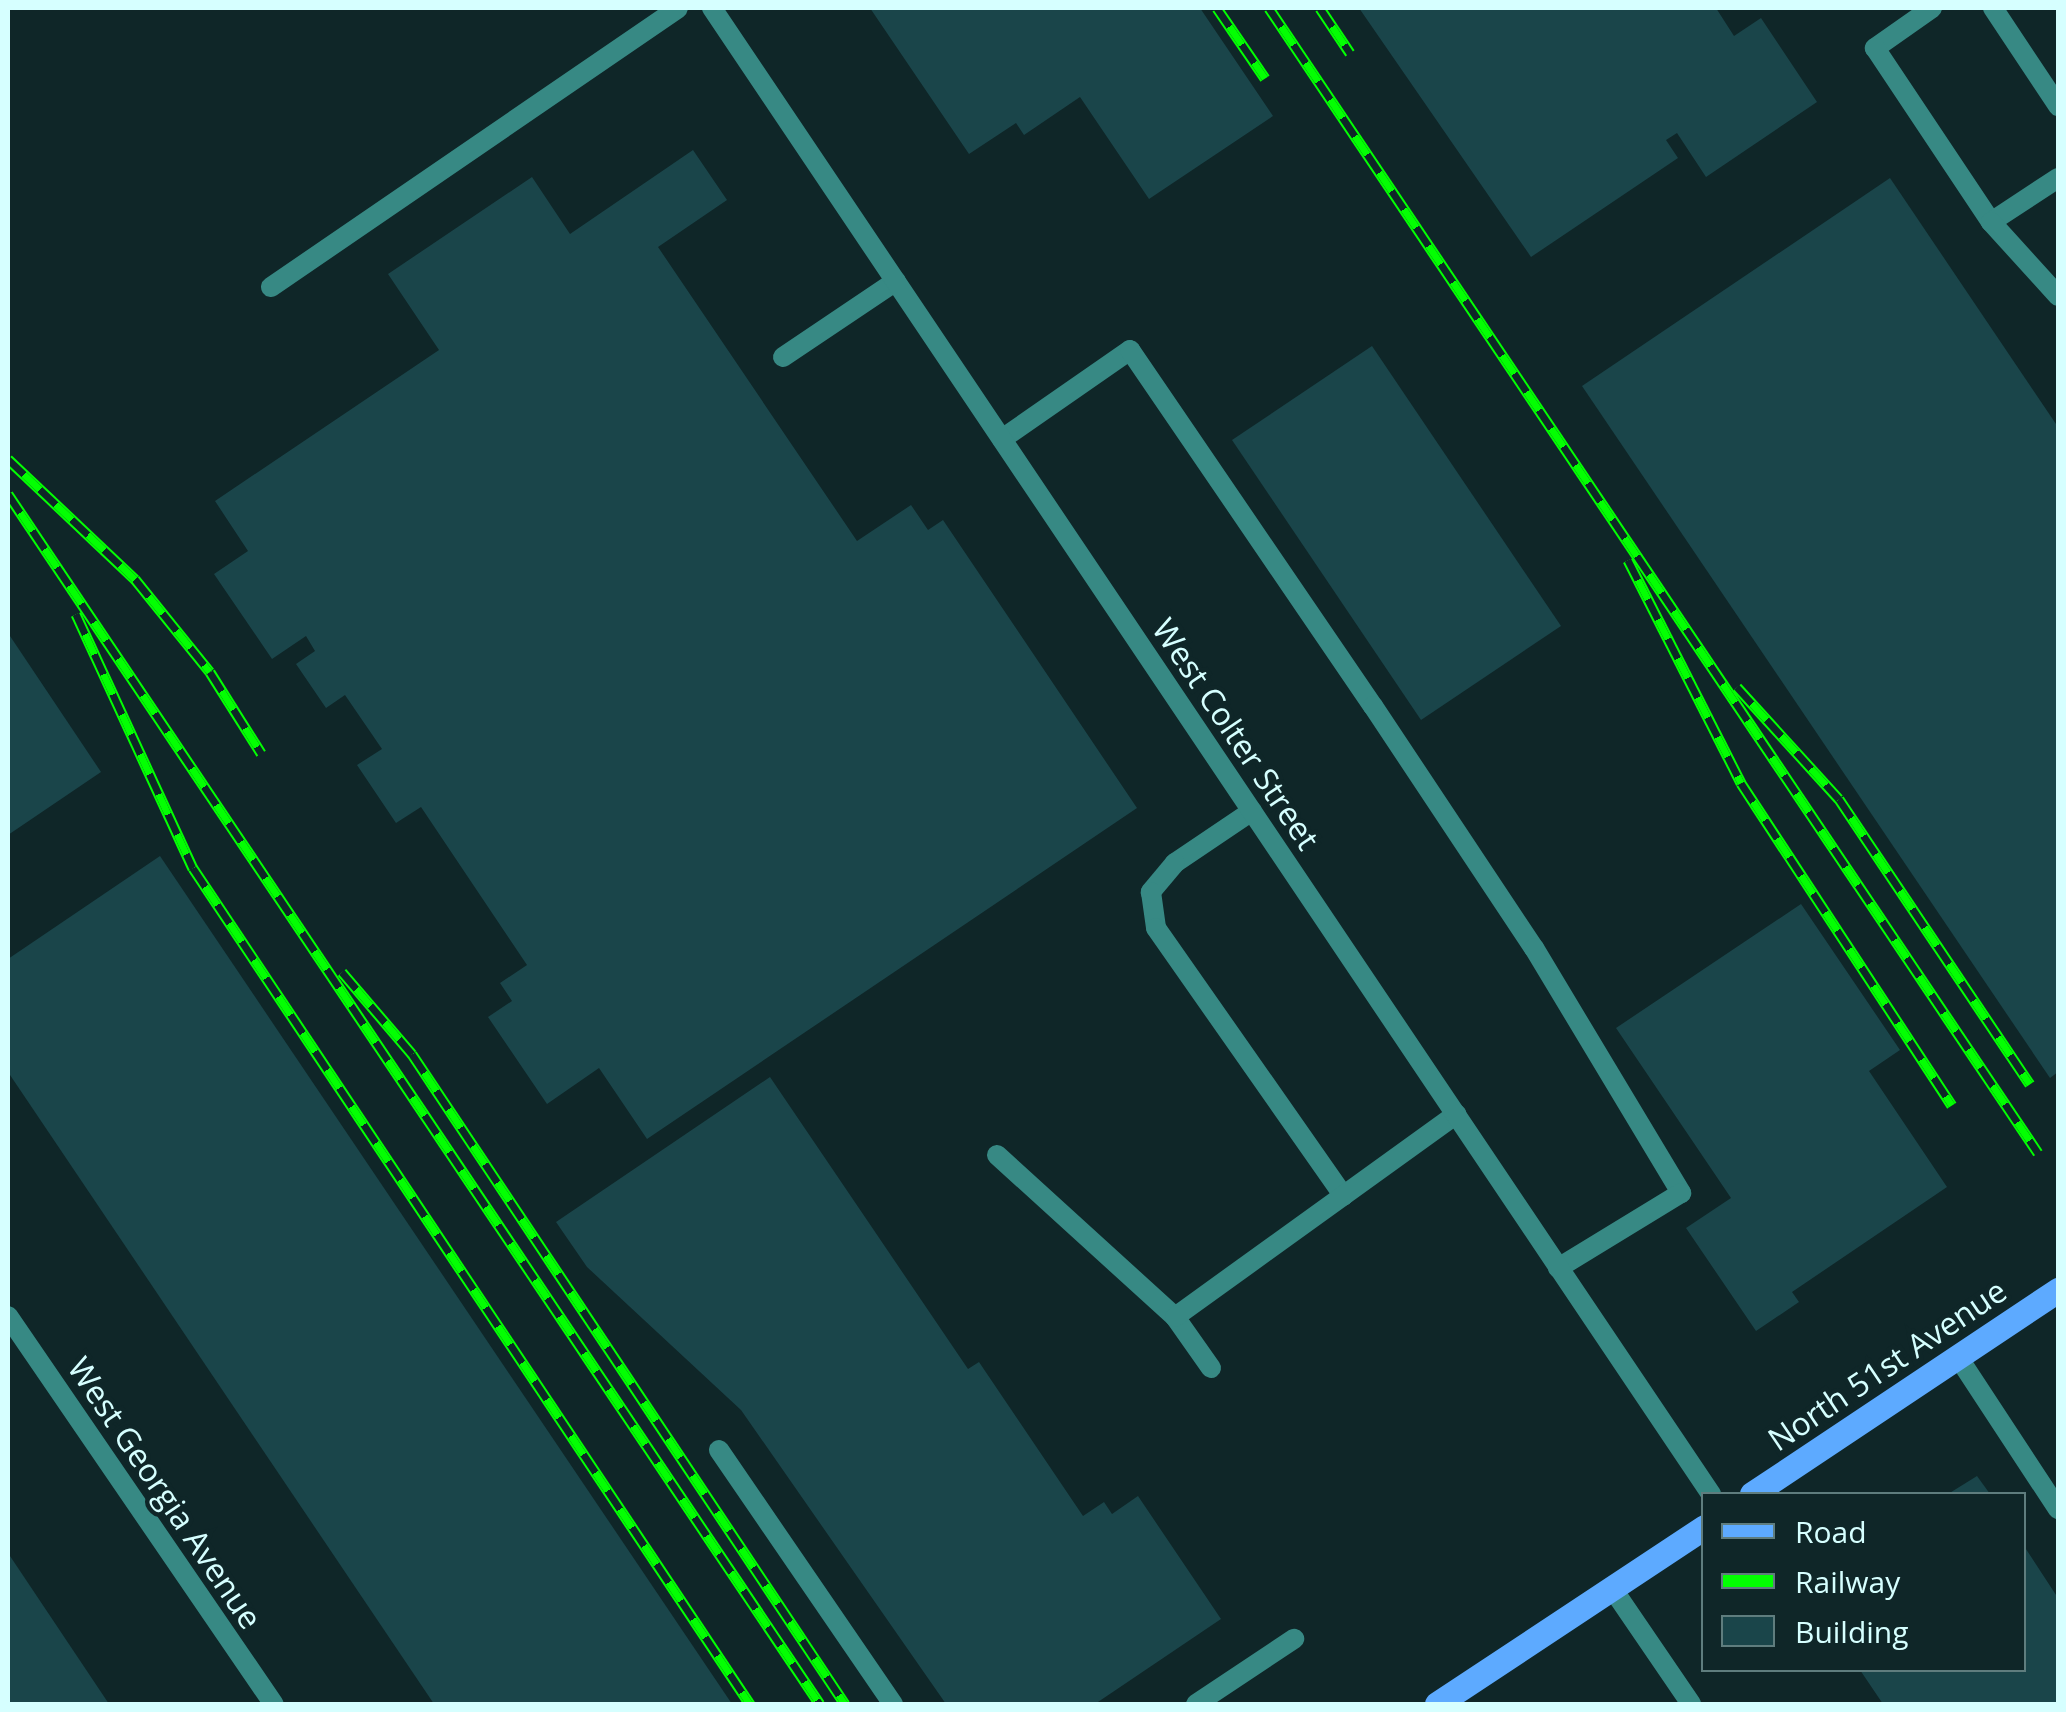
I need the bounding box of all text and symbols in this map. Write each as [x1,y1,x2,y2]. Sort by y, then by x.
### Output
street label: West Colter Street [1145,611,1327,857]
street label: North 51st Avenue [1761,1271,2013,1459]
street label: West Georgia Avenue [60,1350,270,1636]
legend [1701,1492,2026,1672]
text: Road [1795,1511,1867,1552]
text: Railway [1795,1561,1900,1602]
text: Building [1795,1611,1909,1652]

